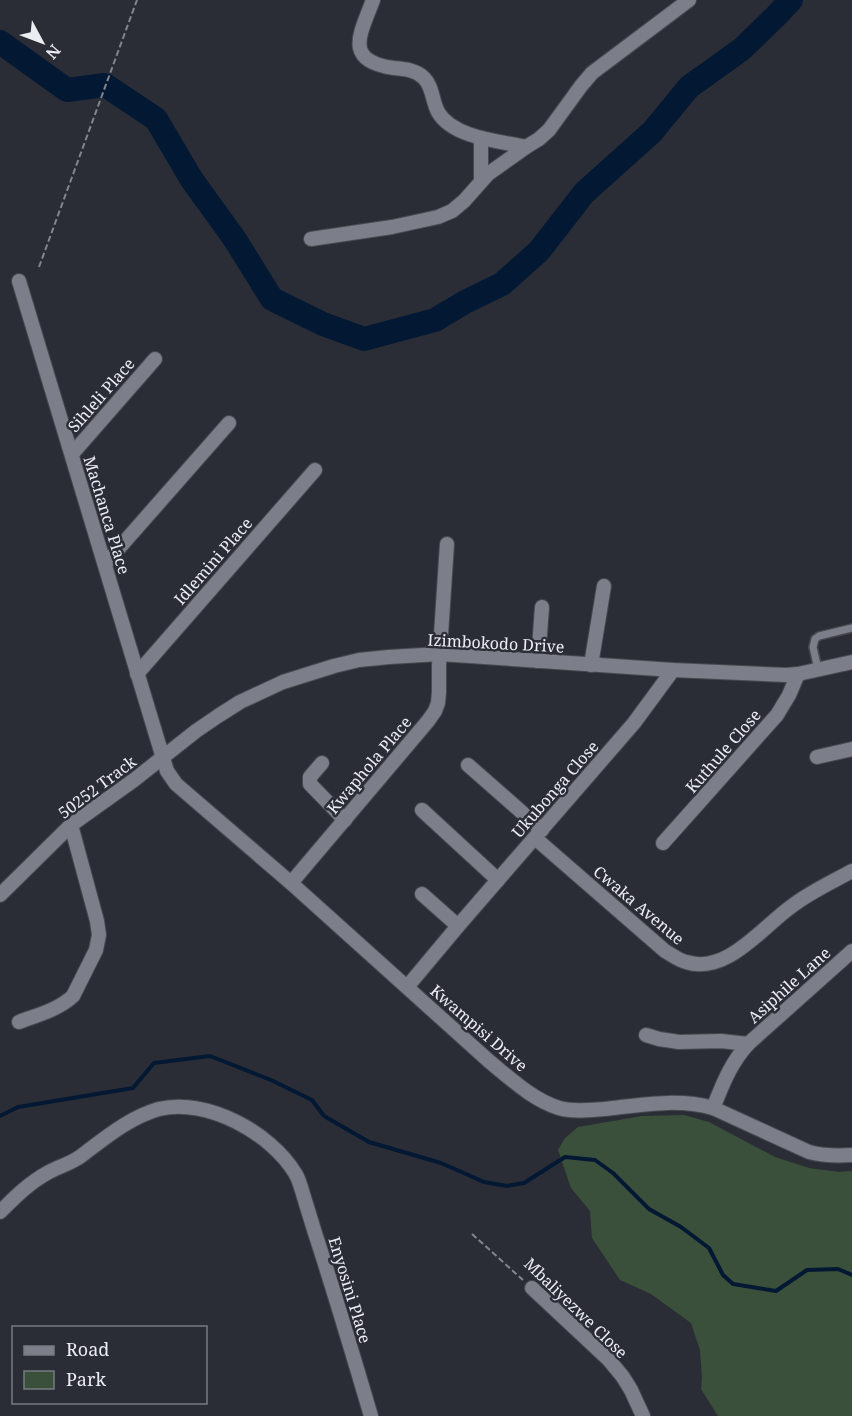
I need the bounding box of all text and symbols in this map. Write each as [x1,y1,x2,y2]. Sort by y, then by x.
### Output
north arrow [12,12,72,72]
text: N [41,40,66,64]
street label: Sihleli Place [63,353,139,437]
street label: Machanca Place [79,453,135,577]
street label: Idlemini Place [169,513,257,609]
street label: Izimbokodo Drive [427,628,565,658]
street label: Kuthule Close [680,704,766,798]
street label: Kwaphola Place [322,712,416,818]
street label: Ukubonga Close [507,736,603,842]
street label: 50252 Track [54,750,141,824]
street label: Cwaka Avenue [589,860,689,950]
street label: Asiphile Lane [743,942,835,1028]
street label: Kwampisi Drive [426,980,532,1076]
street label: Enyosini Place [323,1234,377,1346]
street label: Mbaliyezwe Close [519,1253,633,1363]
legend [12,1326,207,1404]
text: Road [66,1337,109,1361]
text: Park [66,1367,106,1391]

